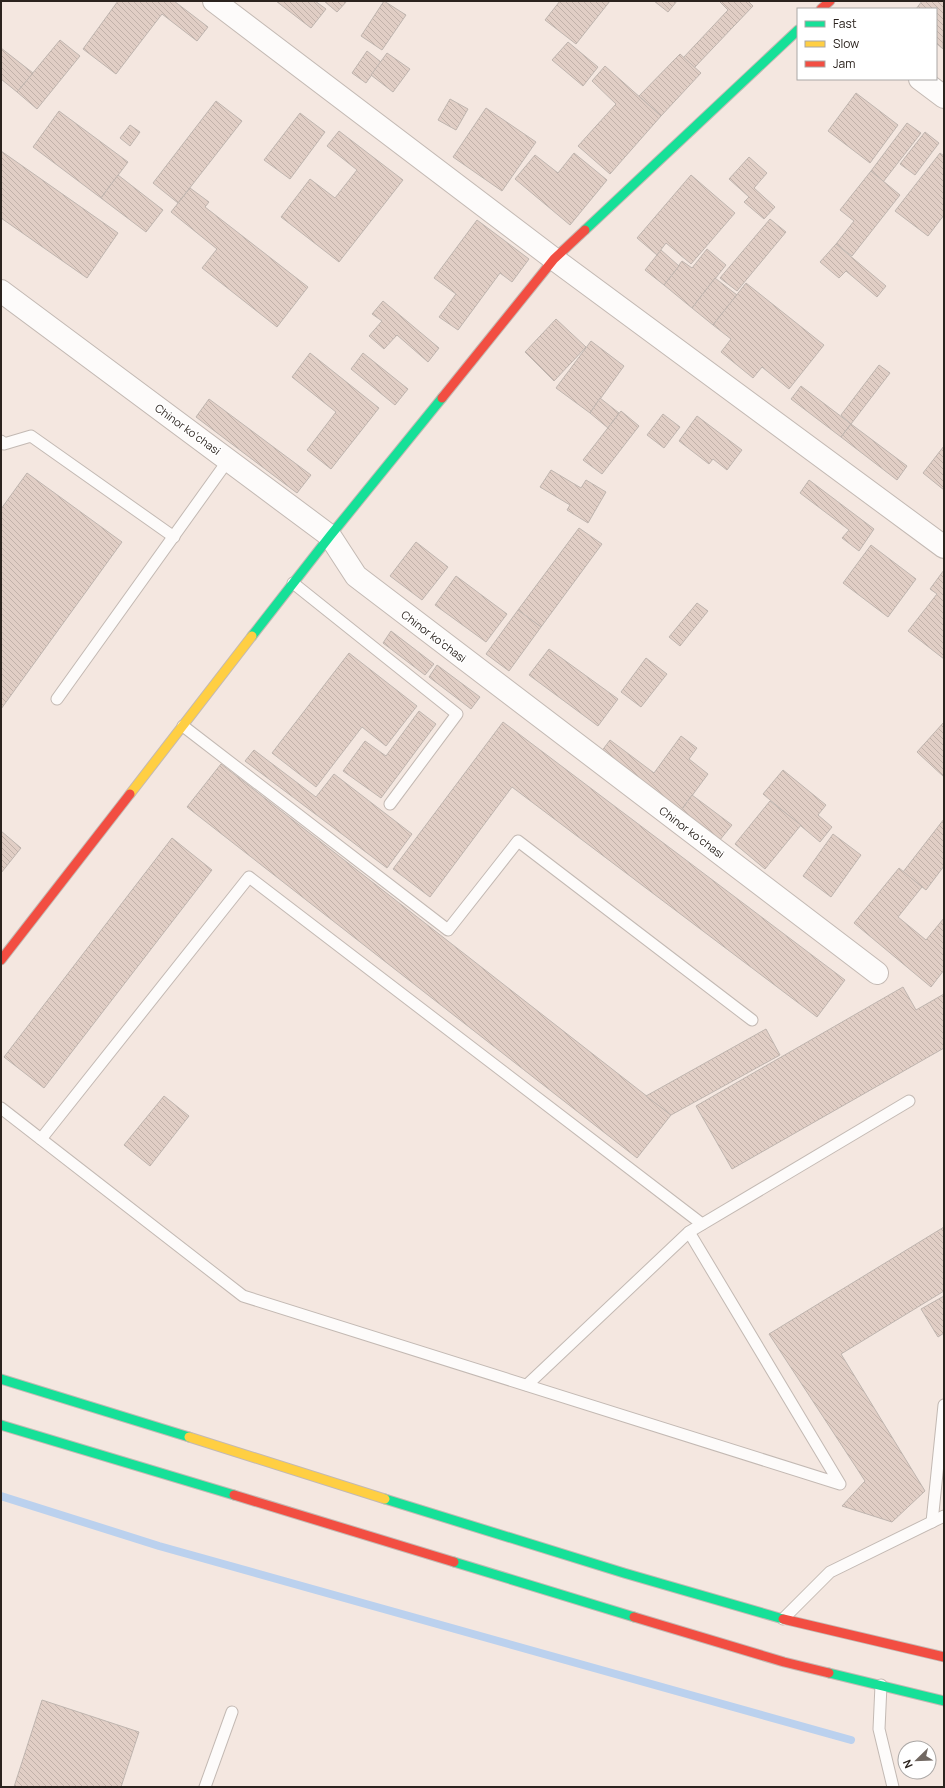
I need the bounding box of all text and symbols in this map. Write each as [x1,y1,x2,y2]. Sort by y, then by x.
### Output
legend [797,8,937,80]
text: Fast [833,15,857,32]
text: Slow [833,35,859,52]
text: Jam [833,55,855,72]
street label: Chinor ko‘chasi [152,400,224,458]
street label: Chinor ko‘chasi [399,607,469,665]
street label: Chinor ko‘chasi [657,803,727,861]
north arrow [897,1740,937,1780]
text: N [899,1757,916,1771]

